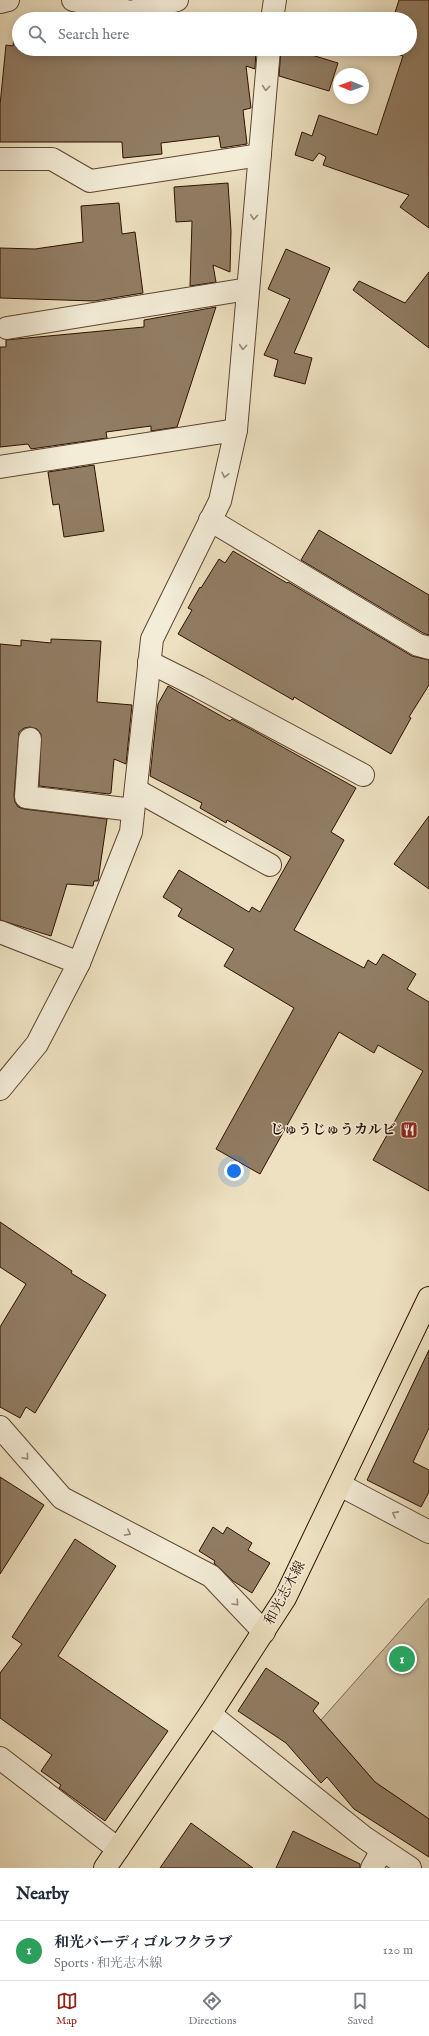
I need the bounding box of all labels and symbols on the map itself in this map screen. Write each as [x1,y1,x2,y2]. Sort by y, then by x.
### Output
north arrow [333,68,369,104]
one-way arrow [262,85,271,91]
one-way arrow [250,214,259,220]
one-way arrow [238,344,247,350]
one-way arrow [222,472,230,479]
restaurant icon: じゅうじゅうカルビ [399,1120,419,1140]
place label: じゅうじゅうカルビ [270,1121,396,1139]
your location [224,1161,244,1181]
one-way arrow [21,1452,28,1460]
one-way arrow [391,1511,399,1518]
one-way arrow [124,1528,132,1536]
street label: 和光志木線 [261,1558,309,1628]
one-way arrow [232,1598,239,1606]
pin: 1 [389,1644,415,1674]

